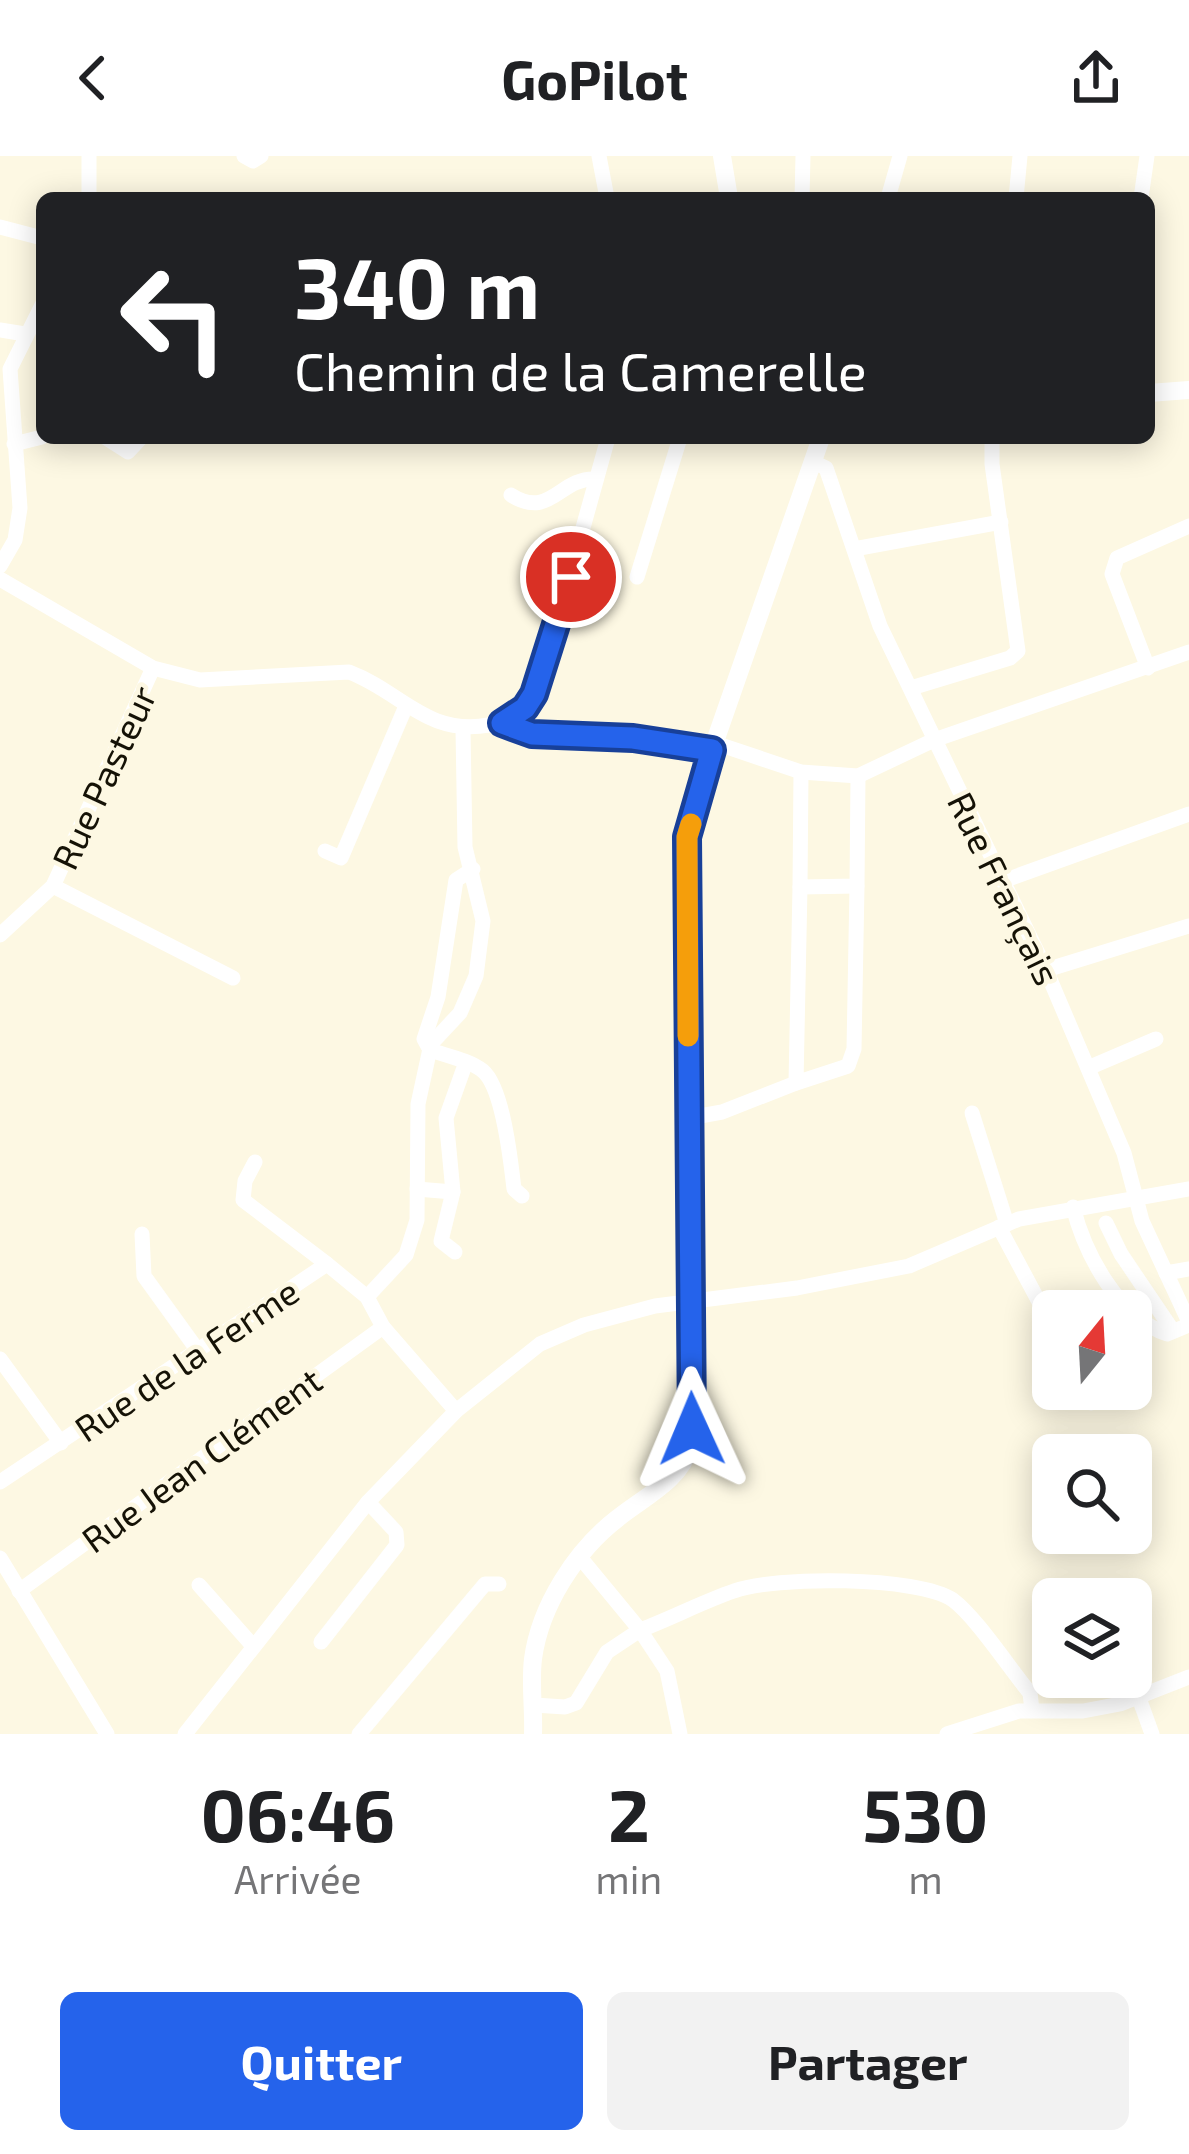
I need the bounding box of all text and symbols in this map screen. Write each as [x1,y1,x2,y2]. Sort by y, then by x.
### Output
icon: back [60,45,126,111]
icon: share [1063,45,1129,111]
text: GoPilot [501,46,688,111]
text: 340 m [294,235,540,336]
icon: left [96,240,252,396]
text: Chemin de la Camerelle [294,337,867,402]
pin [520,526,622,628]
icon: arrive [538,544,604,610]
street label: Rue Pasteur [42,679,164,875]
street label: Rue Français [938,785,1070,992]
street label: Rue de la Ferme [66,1268,306,1450]
north arrow [1032,1290,1152,1410]
map controls [1032,1290,1152,1698]
street label: Rue Jean Clément [73,1358,329,1560]
position arrow [629,1366,755,1492]
button: search [1032,1434,1152,1554]
button: layers [1032,1578,1152,1698]
text: 06:46 [200,1770,395,1856]
text: 2 [608,1770,650,1856]
text: 530 [863,1770,989,1856]
text: Arrivée [234,1855,362,1902]
text: min [596,1855,662,1902]
text: m [908,1855,943,1902]
button: Quitter [60,1992,583,2130]
button: Partager [607,1992,1129,2130]

